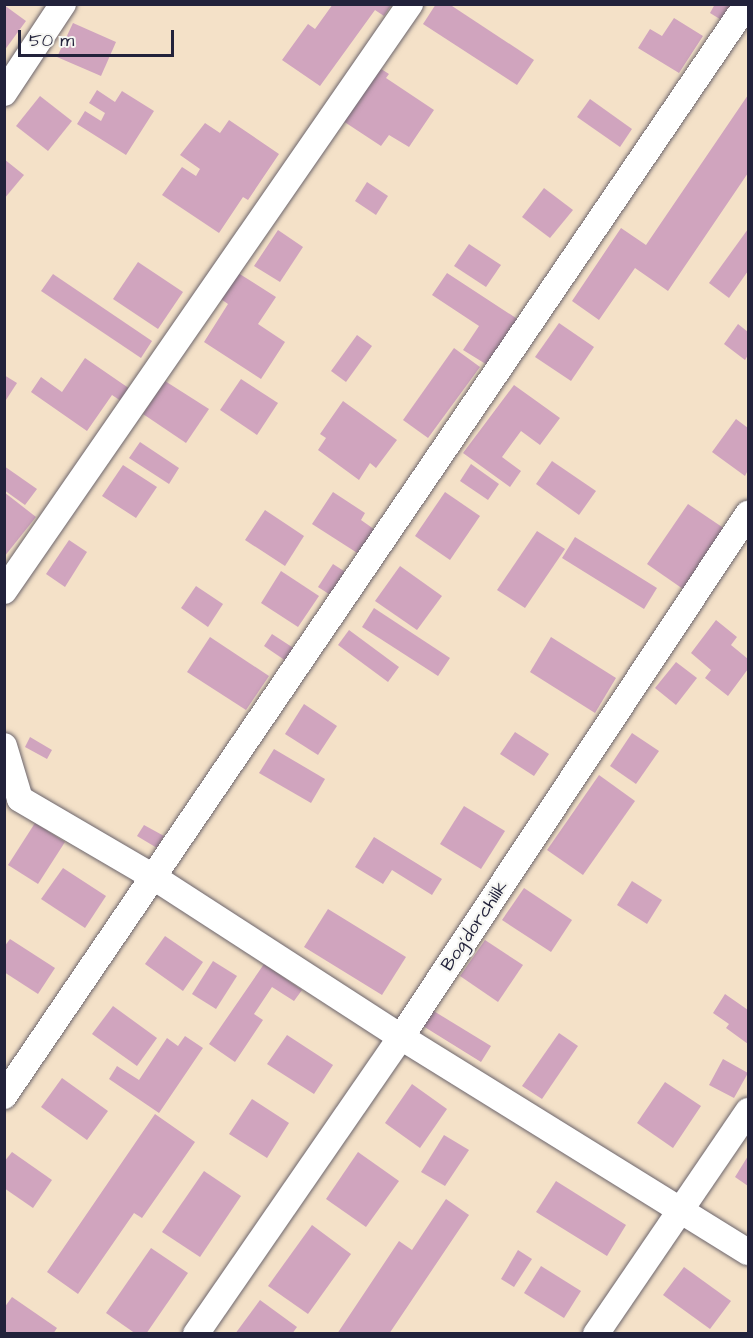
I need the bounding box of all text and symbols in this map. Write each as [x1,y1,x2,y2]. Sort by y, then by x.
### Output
scale bar [21,18,177,56]
text: 50 m [29,28,74,53]
street label: Bog'dorchilik [437,877,513,975]

